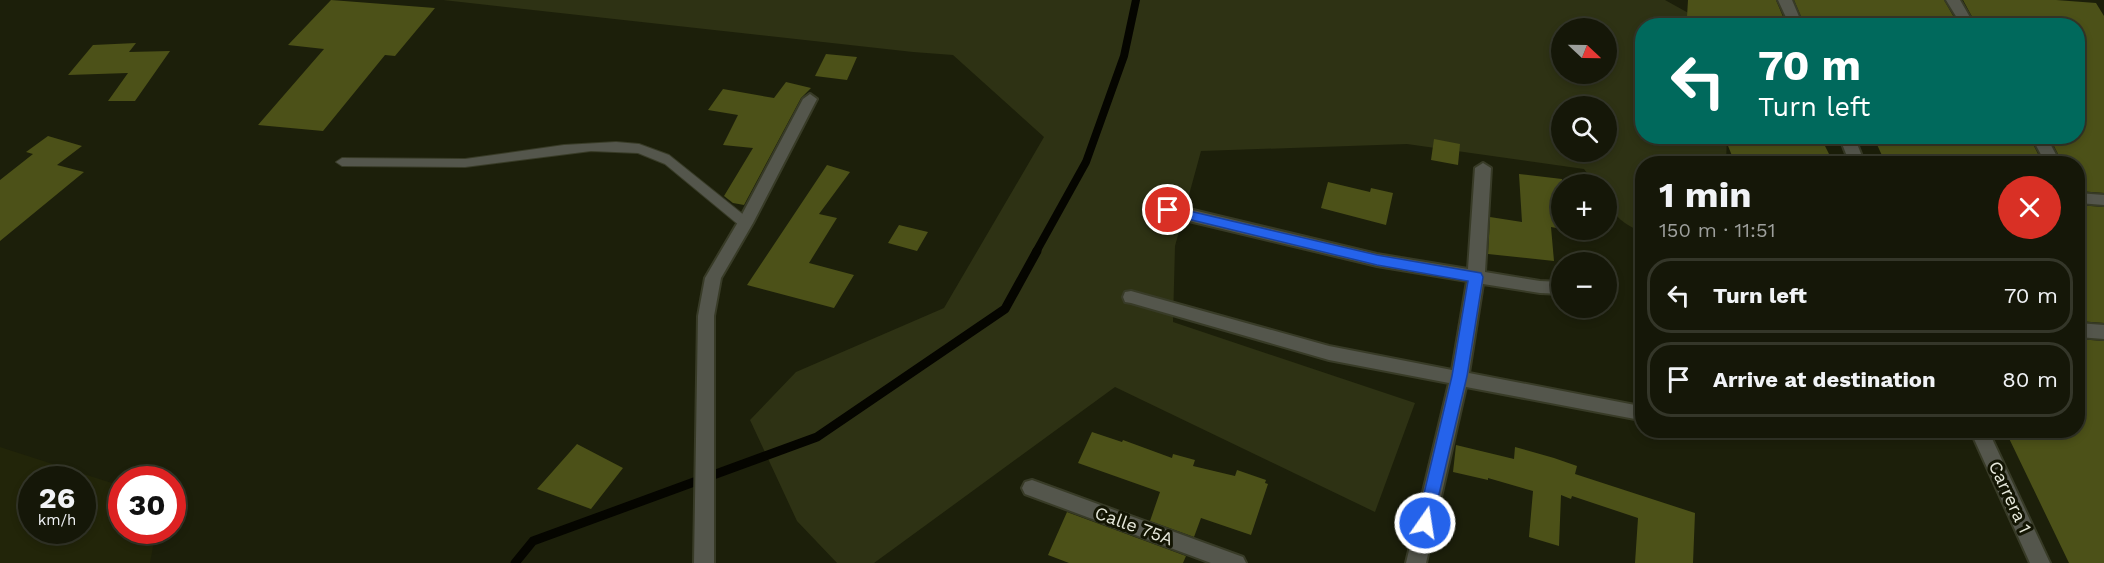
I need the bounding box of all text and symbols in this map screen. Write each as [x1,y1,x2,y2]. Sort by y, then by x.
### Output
north arrow [1551,18,1617,84]
map controls [1551,18,1617,318]
text: 70 m [1758,41,1861,90]
icon: left [1659,42,1737,120]
text: Turn left [1758,91,1870,123]
button: search [1551,96,1617,162]
button: + [1551,174,1617,240]
text: 1 min [1659,174,1751,216]
button: close [1998,176,2061,239]
pin [1142,184,1193,235]
icon: arrive [1151,193,1184,226]
text: 150 m · 11:51 [1659,218,1775,242]
button: − [1551,252,1617,318]
icon: left [1662,279,1695,312]
text: Turn left [1713,283,1807,308]
text: 70 m [2004,283,2058,308]
icon: arrive [1662,363,1695,396]
text: Arrive at destination [1713,367,1936,392]
text: 80 m [2002,367,2058,392]
street label: Carrera 1 [1985,457,2036,536]
speed limit sign: 30 [108,466,186,544]
text: 26 [39,480,75,515]
position arrow [1393,491,1457,555]
street label: Calle 75A [1092,502,1176,549]
text: km/h [38,511,76,529]

